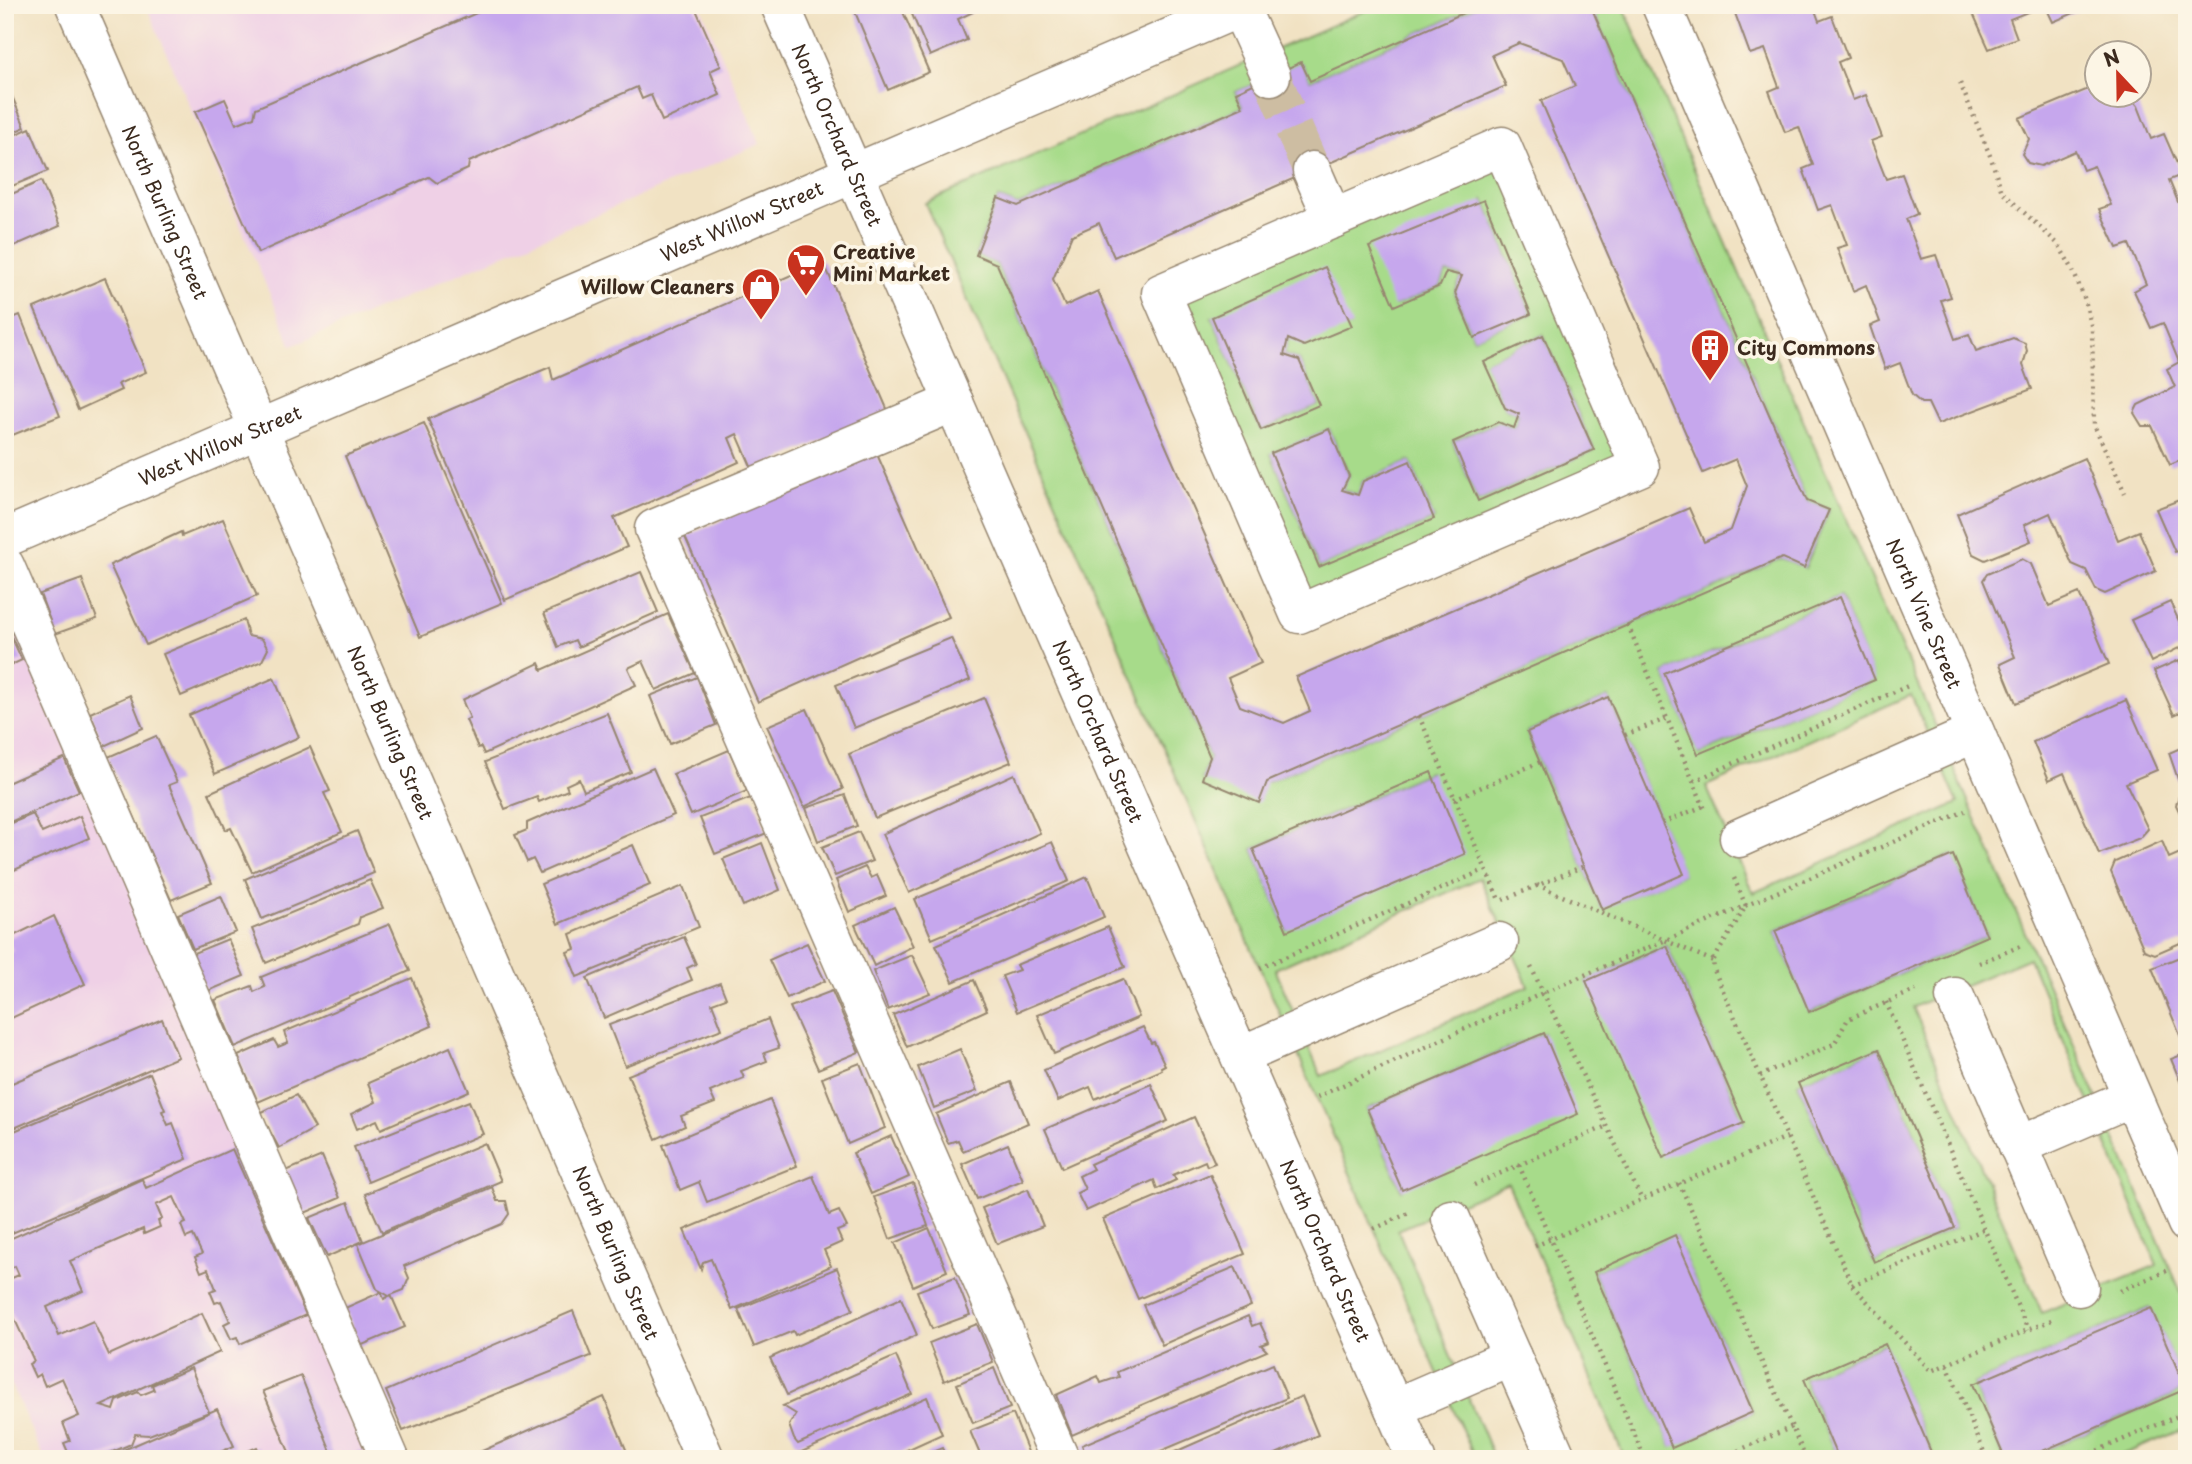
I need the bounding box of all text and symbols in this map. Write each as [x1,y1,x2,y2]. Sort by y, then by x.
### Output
north arrow [2084,38,2154,108]
street label: North Orchard Street [786,39,890,231]
text: N [2099,42,2123,73]
street label: North Burling Street [116,121,216,304]
street label: West Willow Street [656,173,828,268]
place label: Creative Mini Market [833,237,950,287]
supermarket icon: Creative Mini Market [785,242,827,297]
shop icon: Willow Cleaners [740,266,782,321]
place label: Willow Cleaners [580,272,734,300]
building icon: City Commons [1689,327,1731,382]
place label: City Commons [1737,333,1875,361]
street label: West Willow Street [134,397,306,492]
street label: North Vine Street [1880,534,1970,693]
street label: North Orchard Street [1046,635,1151,827]
street label: North Burling Street [341,641,441,824]
street label: North Orchard Street [1274,1155,1378,1347]
street label: North Burling Street [567,1161,667,1344]

